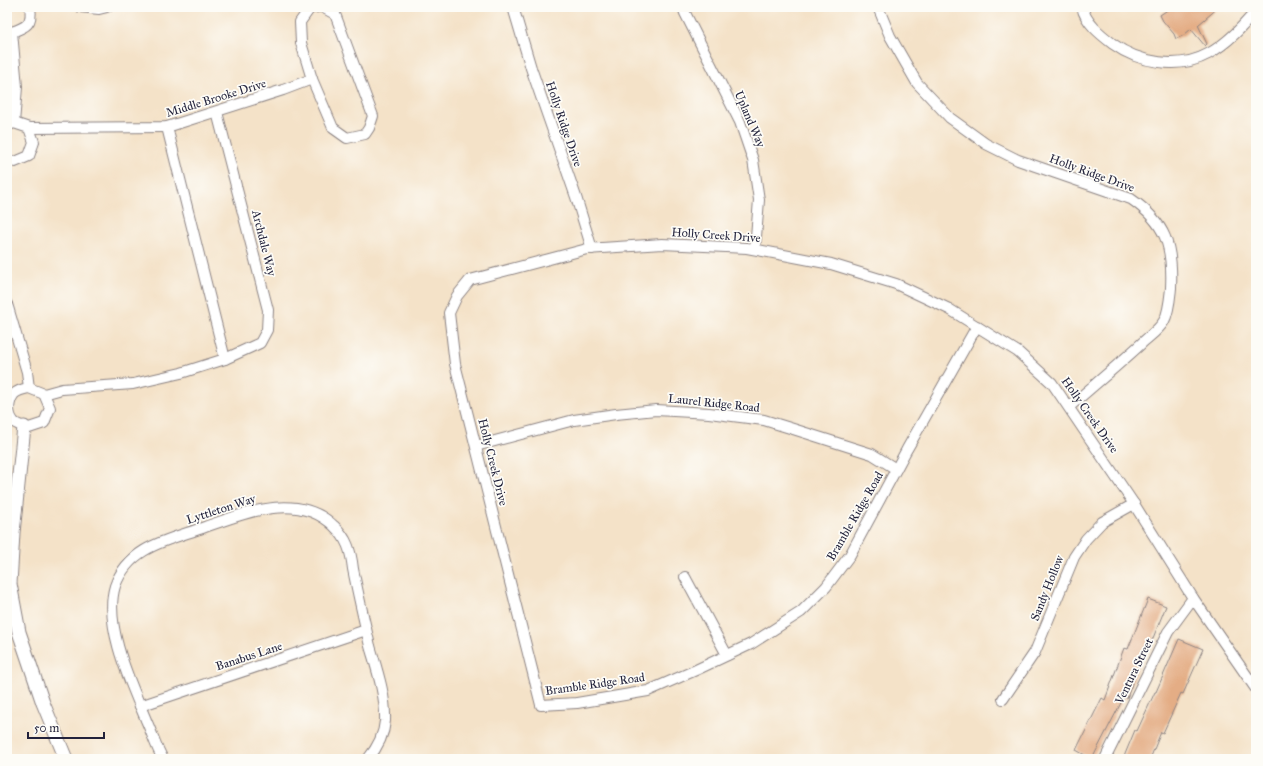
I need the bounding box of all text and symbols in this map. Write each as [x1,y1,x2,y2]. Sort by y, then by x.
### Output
street label: Middle Brooke Drive [164,76,268,120]
street label: Holly Ridge Drive [542,79,585,169]
street label: Upland Way [732,89,768,150]
street label: Holly Ridge Drive [1047,151,1136,196]
street label: Archdale Way [249,208,279,278]
street label: Holly Creek Drive [671,225,761,245]
street label: Holly Creek Drive [1059,374,1121,456]
street label: Laurel Ridge Road [667,391,761,416]
street label: Holly Creek Drive [475,417,511,507]
street label: Bramble Ridge Road [824,469,887,564]
street label: Lyttleton Way [185,491,258,527]
street label: Sandy Hollow [1028,553,1067,623]
street label: Ventura Street [1112,635,1156,707]
street label: Banabus Lane [214,639,284,673]
street label: Bramble Ridge Road [544,670,646,699]
scale bar [28,714,104,740]
text: 50 m [34,721,59,735]

